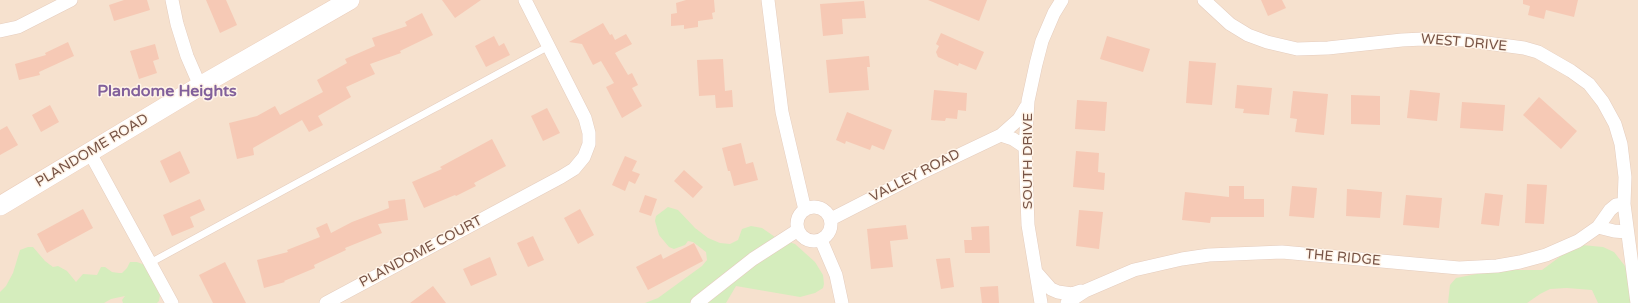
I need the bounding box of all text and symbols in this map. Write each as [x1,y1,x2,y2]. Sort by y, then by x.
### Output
street label: WEST DRIVE [1420,31,1508,55]
district label: Plandome Heights [97,82,237,102]
street label: PLANDOME ROAD [32,111,152,191]
street label: SOUTH DRIVE [1020,113,1036,209]
street label: VALLEY ROAD [867,146,963,206]
street label: PLANDOME COURT [357,212,485,292]
street label: THE RIDGE [1305,246,1381,270]

